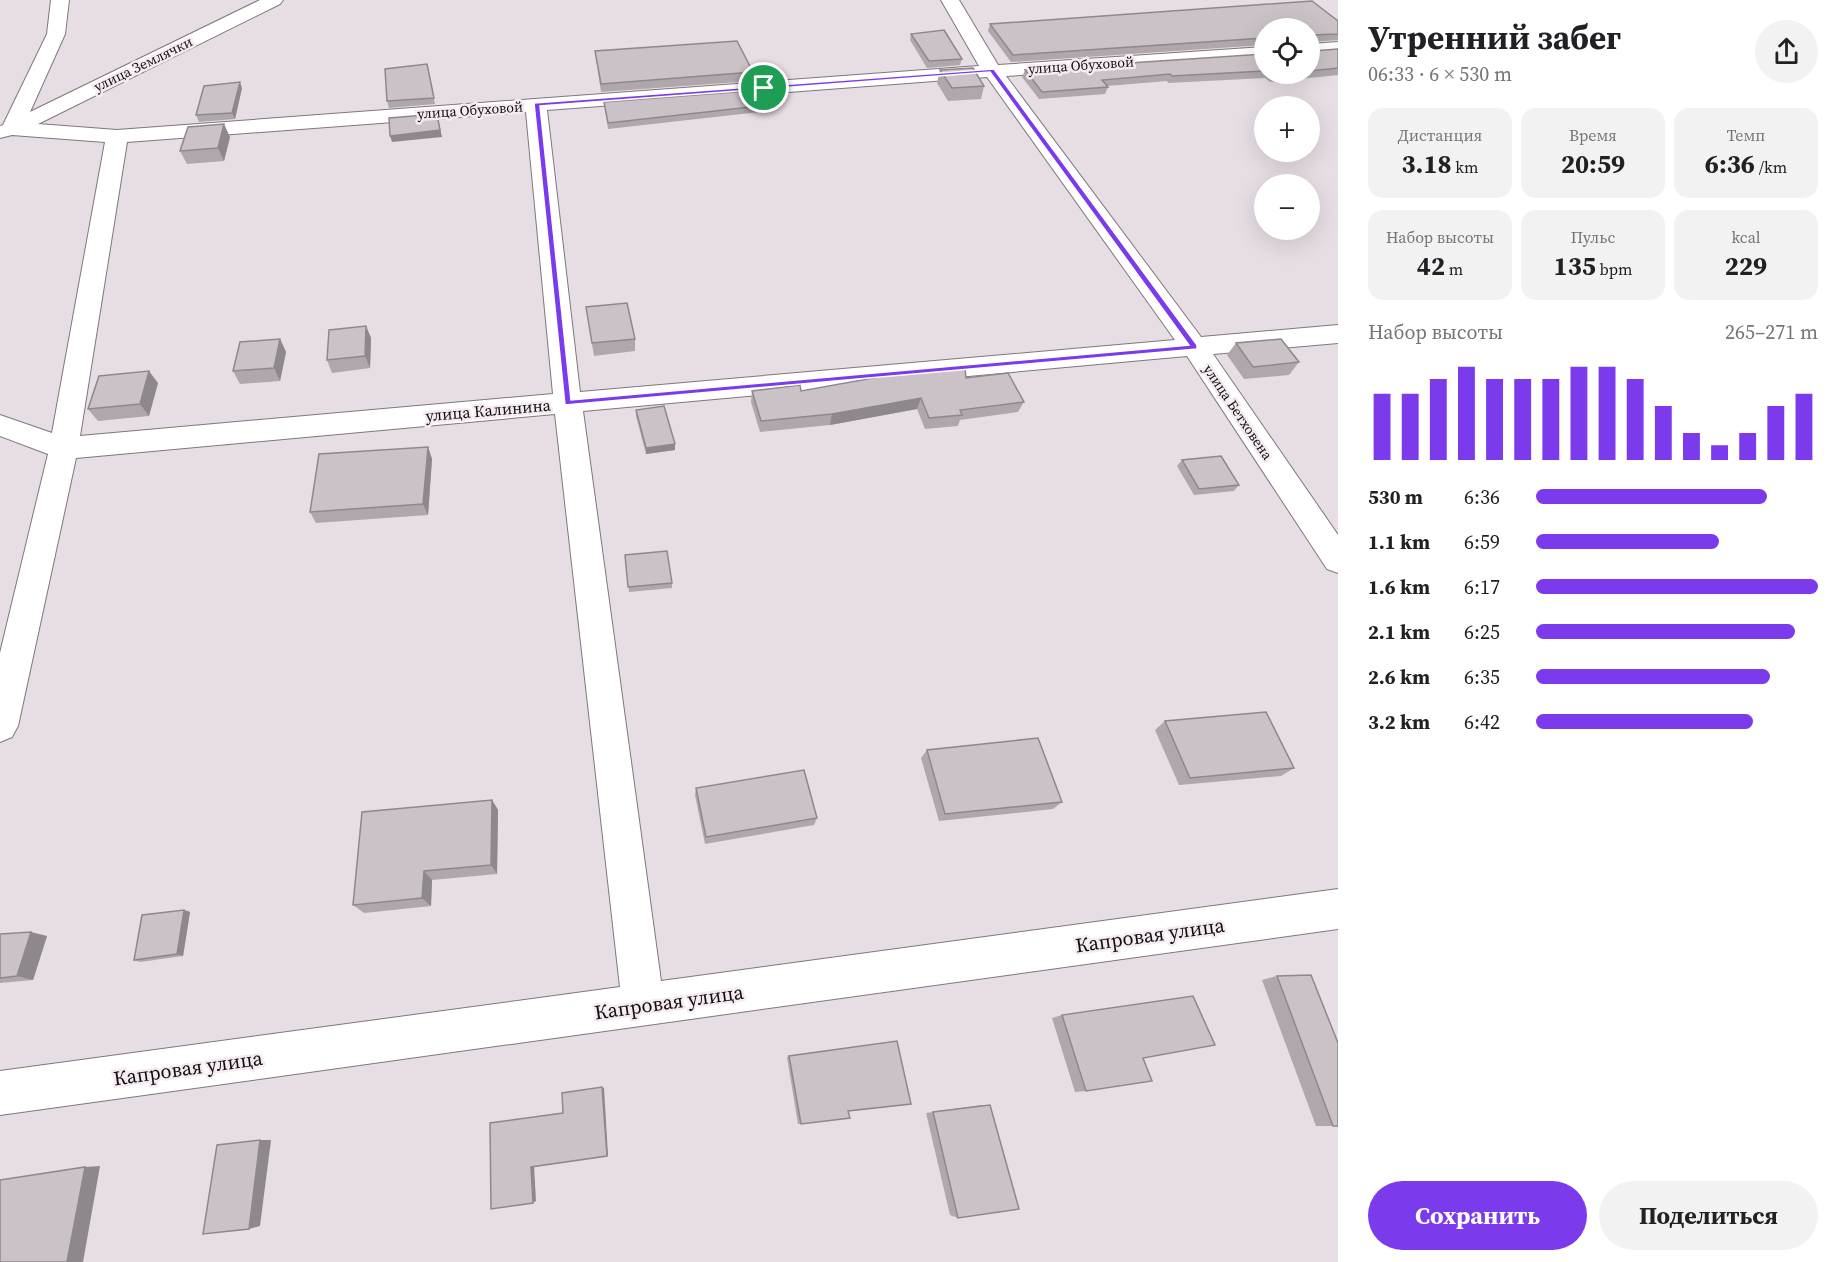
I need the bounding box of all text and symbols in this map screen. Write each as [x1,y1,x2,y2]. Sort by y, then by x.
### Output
text: Утренний забег [1368,15,1621,60]
map controls [1254,18,1320,240]
button: locate [1254,18,1320,84]
button: share [1755,20,1818,83]
street label: улица Землячки [90,31,196,97]
street label: улица Обуховой [1027,51,1135,79]
text: 06:33 · 6 × 530 m [1368,60,1512,88]
pin [738,62,789,113]
icon: arrive [747,71,780,104]
street label: улица Обуховой [416,96,524,124]
button: + [1254,96,1320,162]
text: Дистанция [1398,124,1482,146]
text: Время [1569,124,1617,146]
text: Темп [1727,124,1765,146]
text: 3.18 [1402,146,1452,182]
text: 20:59 [1561,146,1625,182]
text: 6:36 [1705,146,1755,182]
text: km [1452,156,1478,178]
text: /km [1755,156,1787,178]
button: − [1254,174,1320,240]
text: Набор высоты [1386,226,1494,248]
text: Пульс [1571,226,1615,248]
text: kcal [1731,226,1761,248]
text: 42 [1417,248,1445,284]
text: 135 [1554,248,1596,284]
text: 229 [1725,248,1767,284]
text: m [1445,258,1463,280]
text: bpm [1596,258,1632,280]
text: Набор высоты [1368,318,1503,346]
text: 265–271 m [1725,318,1818,346]
street label: улица Бетховена [1199,360,1278,464]
street label: улица Калинина [424,393,552,426]
text: 530 m [1368,483,1423,511]
text: 6:36 [1464,483,1500,511]
text: 1.1 km [1368,528,1430,556]
text: 6:59 [1464,528,1500,556]
text: 1.6 km [1368,573,1430,601]
text: 6:17 [1464,573,1500,601]
text: 2.1 km [1368,618,1430,646]
text: 6:25 [1464,618,1500,646]
text: 2.6 km [1368,663,1430,691]
text: 6:35 [1464,663,1500,691]
text: 3.2 km [1368,708,1430,736]
text: 6:42 [1464,708,1500,736]
street label: Капровая улица [1074,911,1227,959]
street label: Капровая улица [593,978,746,1026]
street label: Капровая улица [112,1044,265,1092]
button: Сохранить [1368,1181,1587,1250]
button: Поделиться [1599,1181,1818,1250]

